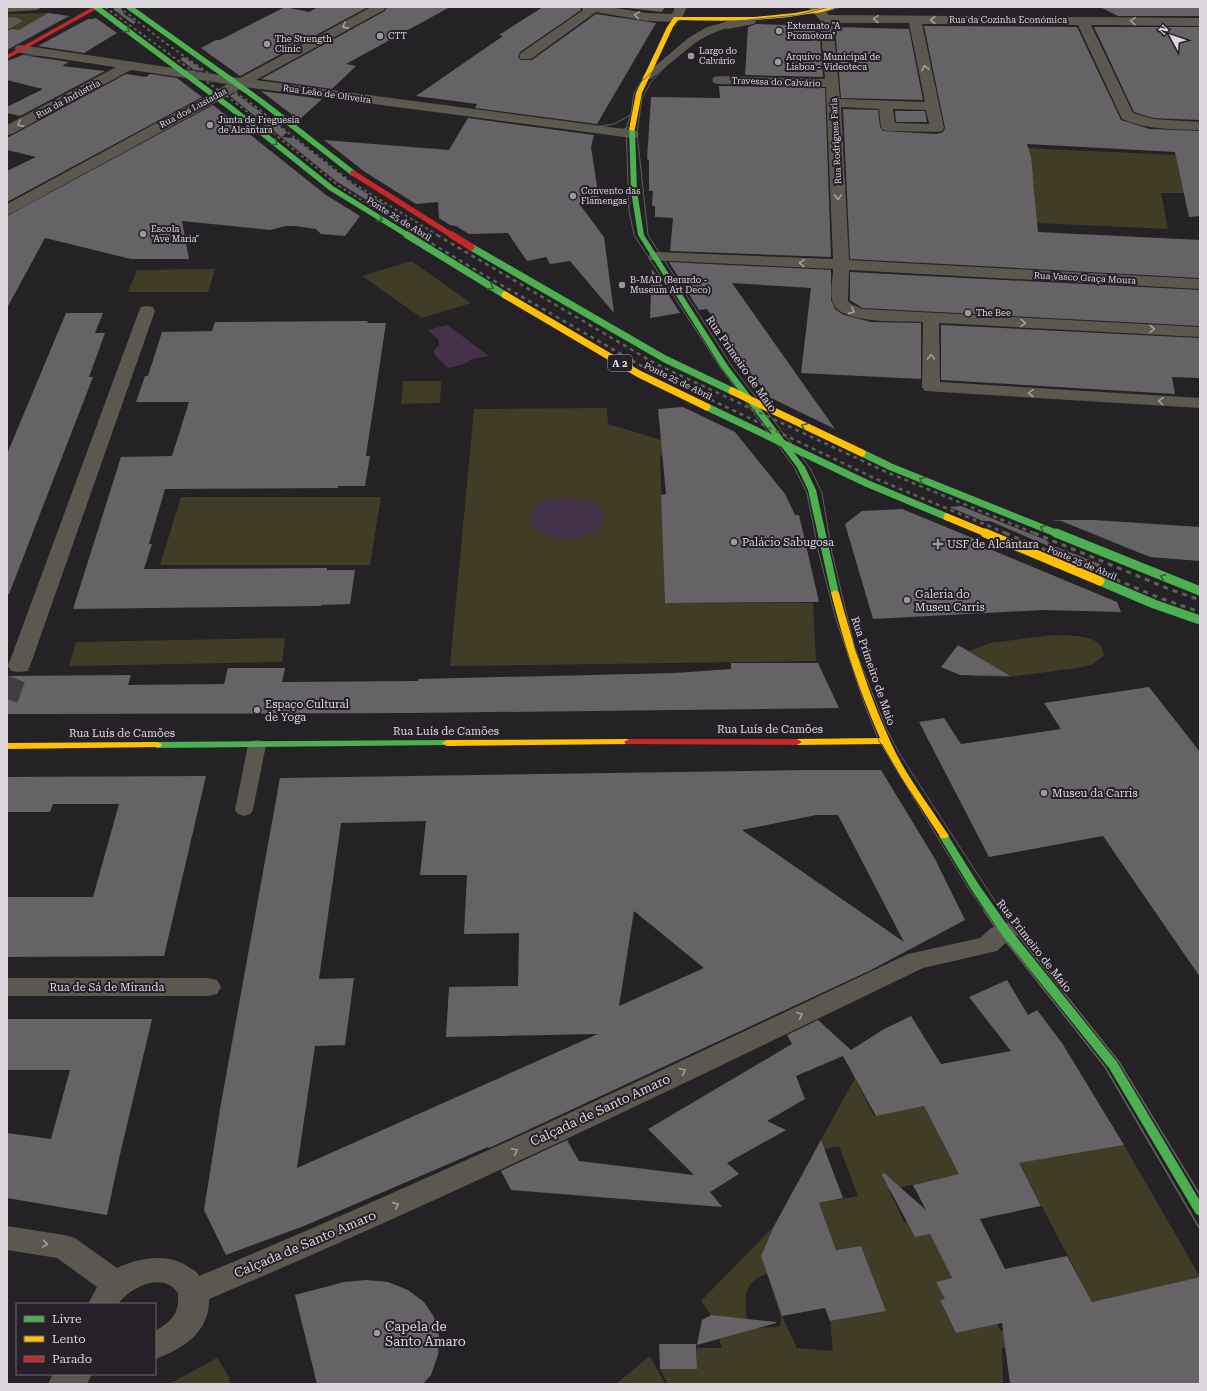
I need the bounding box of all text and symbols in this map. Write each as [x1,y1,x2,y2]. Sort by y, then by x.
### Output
one-way arrow [634,11,640,20]
one-way arrow [873,15,879,24]
street label: Rua da Cozinha Económica [949,15,1067,25]
one-way arrow [930,16,936,24]
north arrow [1151,16,1191,56]
one-way arrow [1130,17,1136,25]
one-way arrow [342,21,350,28]
place label: Externato "A Promotora" [787,21,841,41]
text: N [1156,22,1172,37]
one-way arrow [123,26,130,33]
marker: Externato "A Promotora" [774,26,784,36]
marker: CTT [375,31,385,41]
place label: CTT [388,31,407,41]
place label: The Strength Clinic [275,34,332,54]
marker: The Strength Clinic [262,39,272,49]
place label: Largo do Calvário [699,46,738,66]
marker: Largo do Calvário [686,51,696,61]
place label: Arquivo Municipal de Lisboa - Videoteca [786,52,880,72]
marker: Arquivo Municipal de Lisboa - Videoteca [773,57,783,67]
one-way arrow [922,65,930,71]
street label: Travessa do Calvário [731,75,821,89]
street label: Rua da Indústria [34,78,102,120]
street label: Rua Leão de Oliveira [282,83,372,105]
street label: Rua dos Lusíadas [158,86,228,130]
street label: Rua Rodrigues Faria [829,98,843,184]
place label: Junta de Freguesia de Alcântara [218,115,299,135]
one-way arrow [17,119,24,127]
marker: Junta de Freguesia de Alcântara [205,120,215,130]
one-way arrow [270,139,277,146]
place label: Convento das Flamengas [581,186,641,206]
marker: Convento das Flamengas [568,191,578,201]
one-way arrow [834,194,843,200]
street label: Ponte 25 de Abril [365,195,433,243]
one-way arrow [376,214,383,221]
place label: Escola "Ave Maria" [151,224,199,244]
marker: Escola "Ave Maria" [138,229,148,239]
one-way arrow [799,258,805,267]
street label: Rua Vasco Graça Moura [1034,270,1136,286]
place label: B-MAD (Berardo - Museum Art Deco) [630,275,711,295]
marker: B-MAD (Berardo - Museum Art Deco) [617,280,627,290]
one-way arrow [487,282,494,289]
one-way arrow [847,306,855,314]
marker: The Bee [963,308,973,318]
place label: The Bee [976,308,1011,318]
street label: Rua Primeiro de Maio [703,314,779,415]
one-way arrow [1020,318,1026,327]
one-way arrow [1149,325,1155,334]
one-way arrow [927,354,935,360]
road number: A 2 [608,355,632,371]
street label: Ponte 25 de Abril [642,360,714,402]
one-way arrow [1028,389,1034,398]
one-way arrow [1158,396,1164,405]
one-way arrow [801,423,808,431]
one-way arrow [919,476,926,484]
one-way arrow [1039,525,1046,533]
place label: Palácio Sabugosa [742,536,834,549]
marker: Palácio Sabugosa [729,537,739,547]
marker: USF de Alcântara [932,538,944,550]
place label: USF de Alcântara [947,538,1039,551]
street label: Ponte 25 de Abril [1046,544,1118,582]
one-way arrow [1160,574,1168,582]
place label: Galeria do Museu Carris [915,588,985,614]
marker: Galeria do Museu Carris [902,595,912,605]
street label: Rua Primeiro de Maio [848,615,898,727]
place label: Espaço Cultural de Yoga [265,698,349,724]
marker: Espaço Cultural de Yoga [252,705,262,715]
street label: Rua Luís de Camões [717,723,823,736]
street label: Rua Luís de Camões [393,725,499,738]
street label: Rua Luís de Camões [69,727,175,740]
place label: Museu da Carris [1052,787,1138,800]
marker: Museu da Carris [1039,788,1049,798]
street label: Rua Primeiro de Maio [994,897,1074,995]
street label: Rua de Sá de Miranda [50,981,164,994]
one-way arrow [796,1012,803,1020]
one-way arrow [678,1068,686,1076]
street label: Calçada de Santo Amaro [528,1071,672,1149]
one-way arrow [510,1148,518,1156]
one-way arrow [392,1202,400,1210]
street label: Calçada de Santo Amaro [232,1207,378,1281]
one-way arrow [42,1239,49,1248]
legend [16,1303,156,1375]
text: Livre [52,1312,82,1326]
place label: Capela de Santo Amaro [385,1319,466,1349]
marker: Capela de Santo Amaro [372,1328,382,1338]
text: Lento [52,1332,86,1346]
text: Parado [52,1352,92,1366]

